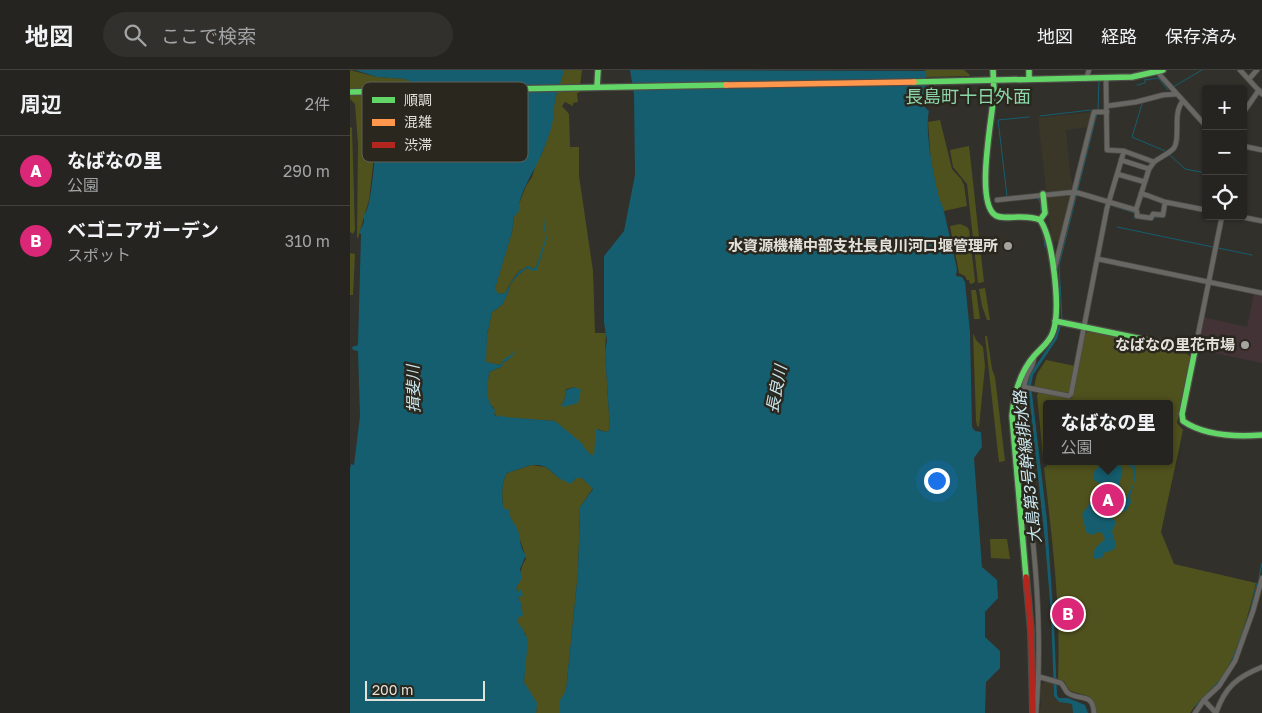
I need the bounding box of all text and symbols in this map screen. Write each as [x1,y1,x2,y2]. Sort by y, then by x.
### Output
search box [103,12,453,57]
text: 地図 [25,21,73,50]
icon: search [121,21,149,49]
text: ここで検索 [161,24,256,47]
text: 地図 [1037,25,1073,47]
text: 経路 [1101,25,1137,47]
text: 保存済み [1165,25,1237,47]
legend [362,82,528,162]
district label: 長島町十日外面 [905,85,1031,107]
map controls [1202,85,1247,220]
button: + [1202,85,1247,130]
text: 周辺 [20,91,62,117]
text: 順調 [404,91,432,108]
text: 2件 [305,94,330,114]
text: 混雑 [404,113,432,130]
button: − [1202,130,1247,175]
text: 渋滞 [404,136,432,153]
text: なばなの里 [67,148,162,171]
text: A [30,161,42,181]
text: 290 m [283,161,330,181]
text: 公園 [67,175,99,195]
button: locate [1202,175,1247,220]
text: ベゴニアガーデン [67,218,219,241]
text: B [30,231,42,251]
text: 310 m [285,231,330,251]
place label: 水資源機構中部支社長良川河口堰管理所 [728,236,998,254]
marker: 水資源機構中部支社長良川河口堰管理所 [1002,240,1014,252]
text: スポット [67,245,131,265]
place label: なばなの里花市場 [1115,335,1235,353]
marker: なばなの里花市場 [1239,339,1251,351]
water label: 長良川 [762,362,791,414]
water label: 揖斐川 [403,363,423,413]
water label: 大島第3号幹線排水路 [1009,388,1045,544]
popup [1043,400,1173,465]
text: なばなの里 [1060,410,1156,433]
text: 公園 [1060,437,1093,457]
your location [924,468,950,494]
pin: A [1092,481,1124,519]
pin: B [1052,595,1084,633]
scale bar [365,678,485,701]
text: 200 m [372,681,413,698]

